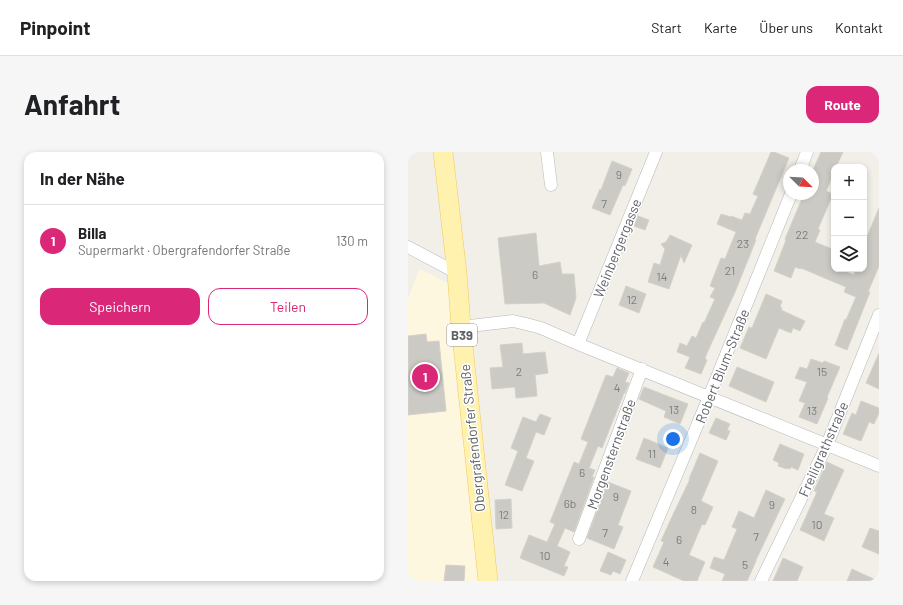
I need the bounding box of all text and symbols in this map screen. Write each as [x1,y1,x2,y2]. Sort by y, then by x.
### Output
text: Pinpoint [20,16,90,39]
text: Start [651,19,682,36]
text: Karte [704,19,737,36]
text: Über uns [759,19,813,36]
text: Kontakt [835,19,883,36]
button: Route [806,86,879,123]
text: Anfahrt [24,87,120,121]
north arrow [783,164,819,200]
map controls [831,164,867,272]
button: + [831,164,867,200]
house number: 9 [616,167,622,181]
text: In der Nähe [40,168,125,188]
street label: Weinbergergasse [589,196,645,300]
house number: 7 [601,196,607,210]
button: − [831,200,867,236]
text: Billa [78,224,106,242]
house number: 22 [796,227,808,241]
text: 1 [51,233,55,249]
text: 130 m [336,233,368,249]
house number: 23 [737,236,749,250]
button: layers [831,236,867,272]
text: Supermarkt · Obergrafendorfer Straße [78,242,291,258]
house number: 21 [725,263,735,277]
house number: 6 [532,267,538,281]
house number: 14 [657,269,667,283]
button: Speichern [40,288,200,325]
button: Teilen [208,288,368,325]
house number: 12 [627,292,637,306]
street label: Robert Blum-Straße [691,306,753,426]
road number: B39 [447,324,477,346]
pin: 1 [412,362,438,392]
street label: Obergrafendorfer Straße [456,363,488,513]
house number: 2 [516,364,522,378]
house number: 15 [817,364,827,378]
house number: 4 [614,380,620,394]
street label: Morgensternstraße [583,397,639,511]
street label: Freiligrathstraße [794,399,852,499]
house number: 13 [669,402,679,416]
house number: 13 [807,403,817,417]
your location [663,429,683,449]
house number: 11 [648,446,656,460]
house number: 6 [579,465,585,479]
house number: 9 [613,489,619,503]
house number: 6b [564,496,576,510]
house number: 9 [769,497,775,511]
house number: 8 [691,502,697,516]
house number: 12 [499,507,509,521]
house number: 10 [812,517,822,531]
house number: 7 [602,525,608,539]
house number: 7 [753,529,759,543]
house number: 6 [676,532,682,546]
house number: 10 [540,548,550,562]
house number: 4 [663,554,669,568]
house number: 5 [742,557,748,571]

